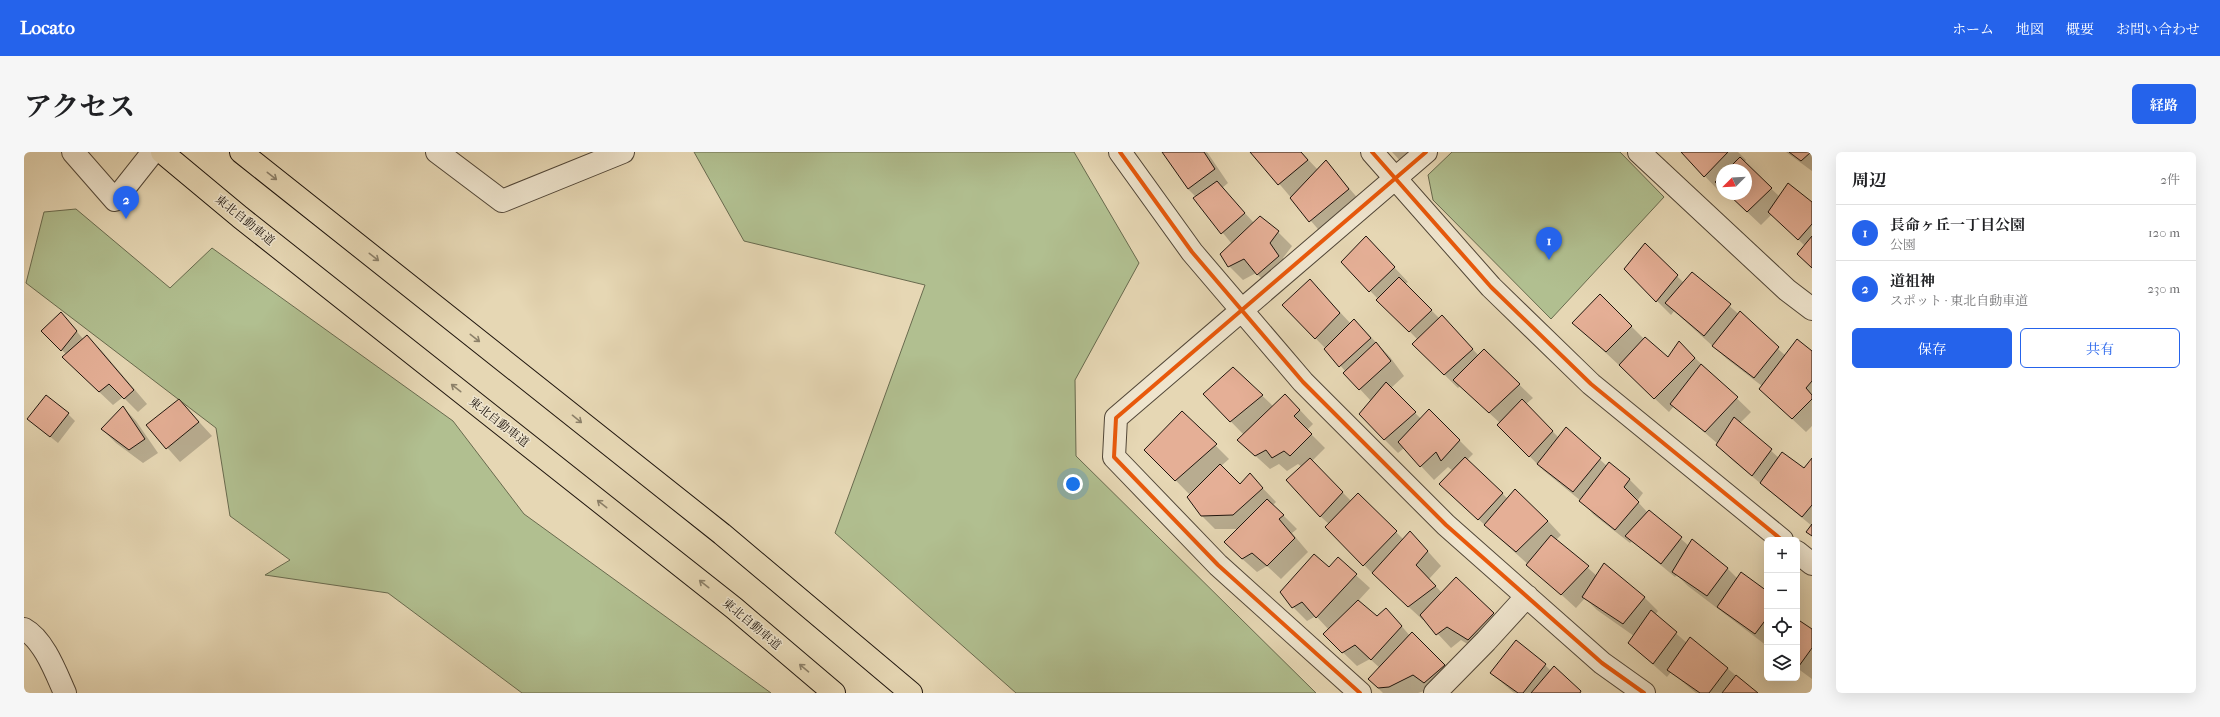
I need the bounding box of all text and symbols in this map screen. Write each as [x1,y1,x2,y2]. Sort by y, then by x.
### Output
text: Locato [20,17,75,39]
text: ホーム [1952,21,1994,38]
text: 地図 [2016,21,2044,38]
text: 概要 [2066,21,2094,38]
text: お問い合わせ [2116,21,2200,38]
button: 経路 [2132,84,2196,124]
text: アクセス [24,90,135,123]
north arrow [1716,164,1752,200]
text: 周辺 [1852,170,1886,190]
one-way arrow [266,172,277,181]
text: 2件 [2160,172,2180,187]
pin: 2 [113,186,139,219]
street label: 東北自動車道 [213,192,277,248]
text: 長命ヶ丘一丁目公園 [1890,216,2025,234]
text: 1 [1863,225,1867,240]
text: 120 m [2148,225,2180,240]
pin: 1 [1536,227,1562,260]
text: 公園 [1890,237,1916,252]
one-way arrow [368,253,379,261]
text: 道祖神 [1890,272,1935,290]
text: 2 [1862,281,1868,296]
text: 230 m [2147,281,2180,296]
text: スポット · 東北自動車道 [1890,293,2028,308]
button: 保存 [1852,328,2012,368]
button: 共有 [2020,328,2180,368]
one-way arrow [470,333,481,342]
one-way arrow [451,384,462,393]
street label: 東北自動車道 [466,394,532,450]
one-way arrow [572,414,583,423]
your location [1063,474,1083,494]
one-way arrow [597,499,608,508]
map controls [1764,537,1800,681]
button: + [1764,537,1800,573]
button: − [1764,573,1800,609]
one-way arrow [699,580,710,589]
street label: 東北自動車道 [720,595,784,653]
button: locate [1764,609,1800,645]
button: layers [1764,645,1800,681]
one-way arrow [799,663,809,672]

